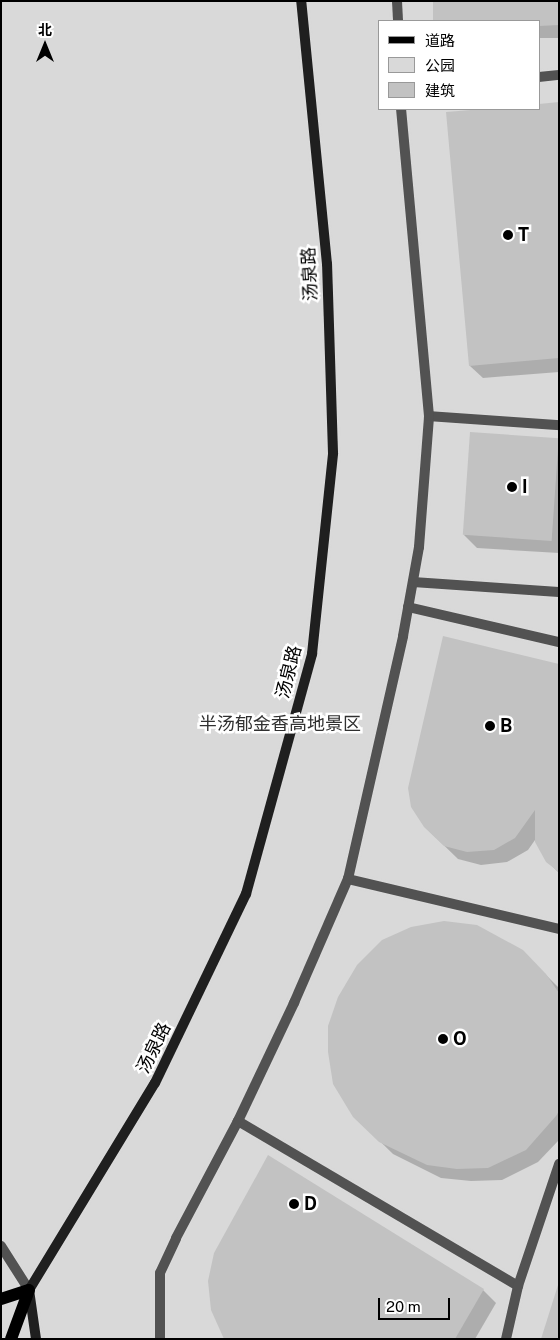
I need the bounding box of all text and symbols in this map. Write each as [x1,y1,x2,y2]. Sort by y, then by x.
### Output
north arrow [20,20,70,70]
legend [378,20,540,110]
text: 北 [38,22,52,38]
text: 道路 [425,32,455,49]
text: 公园 [425,57,455,74]
text: 建筑 [425,82,455,99]
place label: T [518,224,529,246]
marker: T [502,229,514,241]
street label: 汤泉路 [298,246,322,302]
place label: I [522,476,528,498]
marker: I [506,481,518,493]
street label: 汤泉路 [272,643,306,701]
park label: 半汤郁金香高地景区 [199,713,361,735]
place label: B [500,715,512,737]
marker: B [484,720,496,732]
street label: 汤泉路 [132,1019,176,1077]
place label: O [453,1028,467,1050]
marker: O [437,1033,449,1045]
place label: D [304,1193,317,1215]
marker: D [288,1198,300,1210]
scale bar [380,1288,452,1320]
text: 20 m [386,1298,421,1315]

